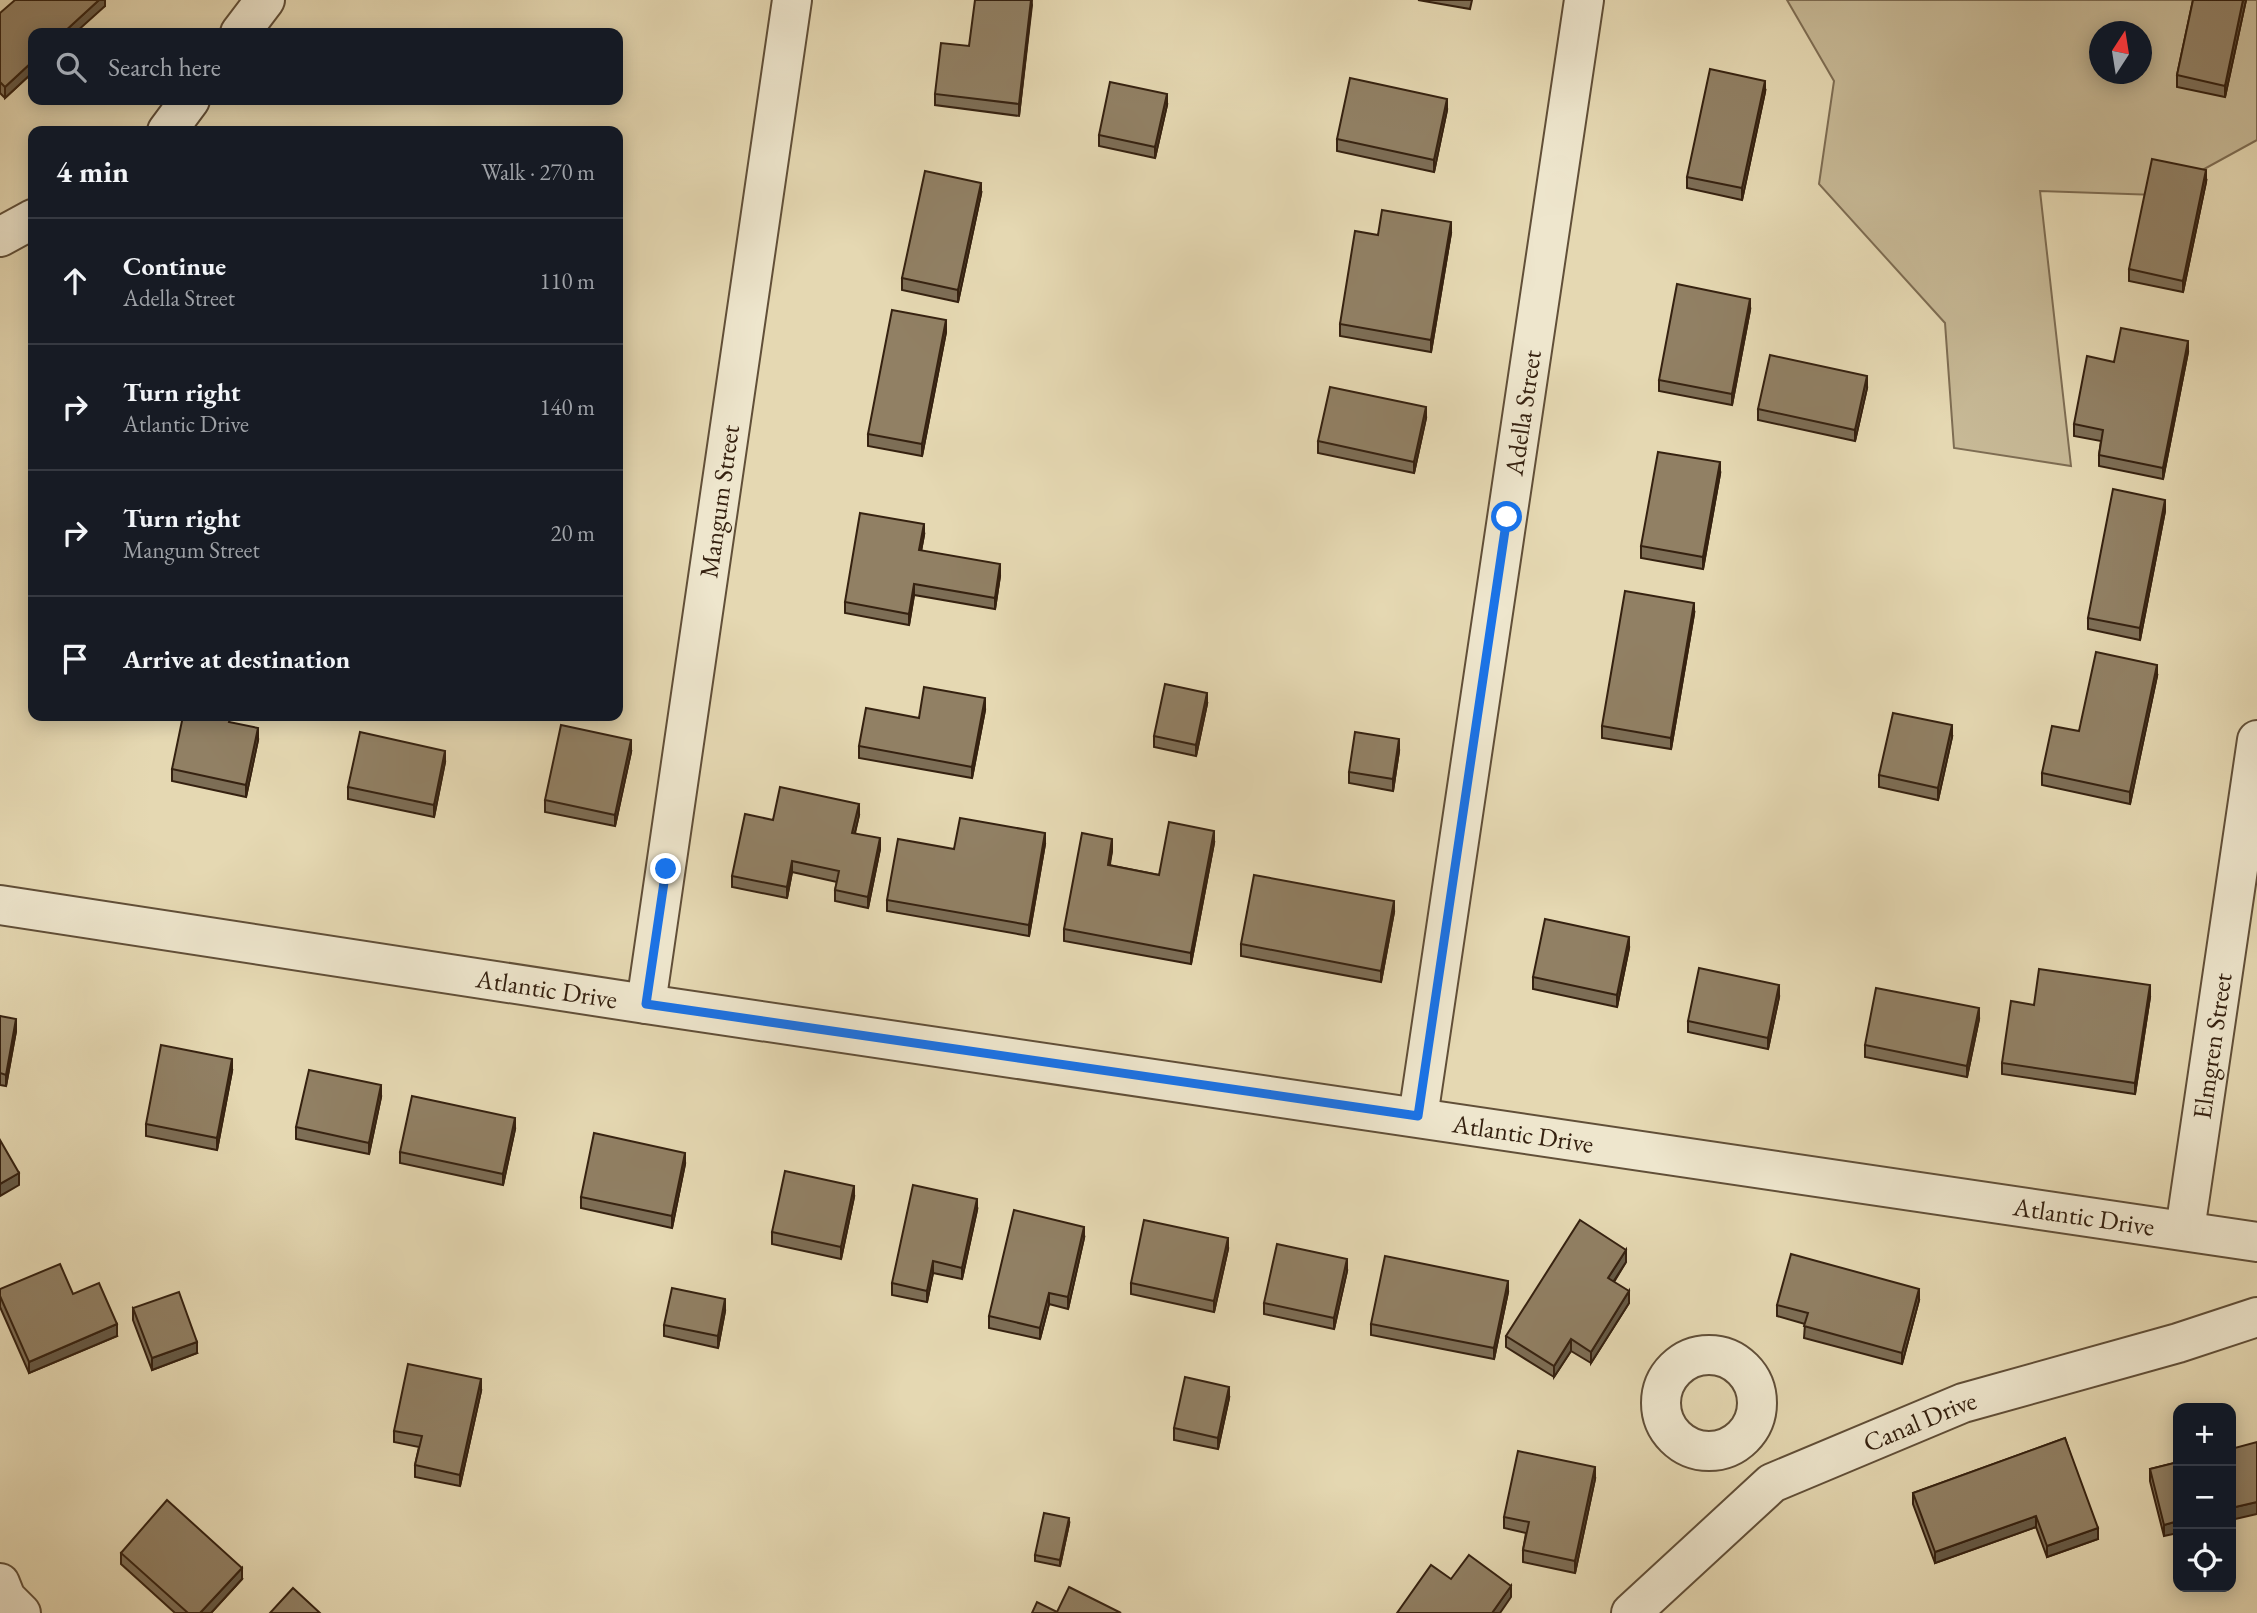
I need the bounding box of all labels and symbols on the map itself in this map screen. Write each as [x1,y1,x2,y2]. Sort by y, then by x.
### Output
north arrow [2089,21,2152,84]
street label: Adella Street [1496,348,1549,479]
street label: Mangum Street [691,422,747,580]
route start [1491,501,1522,532]
route end [650,853,681,884]
street label: Atlantic Drive [473,961,620,1016]
street label: Elmgren Street [2185,971,2240,1121]
street label: Atlantic Drive [1449,1106,1596,1161]
street label: Atlantic Drive [2010,1189,2157,1244]
street label: Canal Drive [1858,1383,1980,1460]

